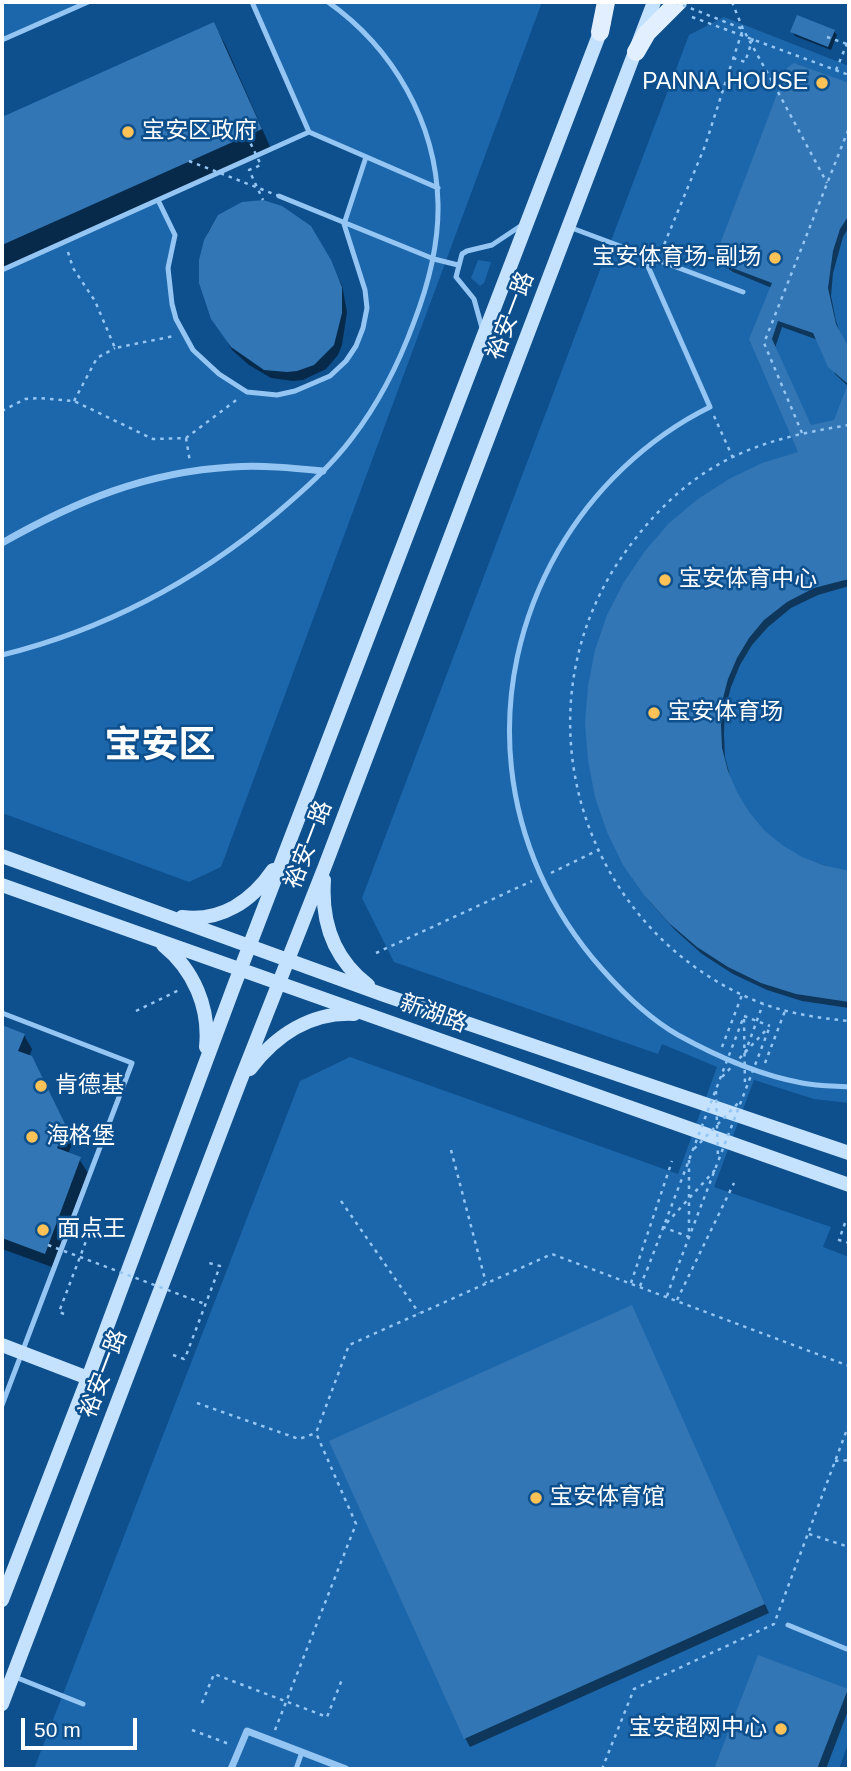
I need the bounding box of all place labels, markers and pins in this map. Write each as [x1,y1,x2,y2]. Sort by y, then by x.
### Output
place label: PANNA HOUSE [642,69,808,97]
marker: PANNA HOUSE [814,75,830,91]
place label: 宝安区政府 [142,118,257,146]
marker: 宝安区政府 [120,124,136,140]
place label: 宝安体育场-副场 [592,244,761,272]
marker: 宝安体育场-副场 [767,250,783,266]
place label: 宝安体育中心 [679,566,817,594]
marker: 宝安体育中心 [657,572,673,588]
place label: 宝安体育场 [668,699,783,727]
marker: 宝安体育场 [646,705,662,721]
place label: 肯德基 [55,1072,124,1100]
marker: 肯德基 [33,1078,49,1094]
place label: 海格堡 [46,1123,115,1151]
marker: 海格堡 [24,1129,40,1145]
place label: 面点王 [57,1216,126,1244]
marker: 面点王 [35,1222,51,1238]
place label: 宝安体育馆 [550,1484,665,1512]
marker: 宝安体育馆 [528,1490,544,1506]
place label: 宝安超网中心 [629,1715,767,1743]
marker: 宝安超网中心 [773,1721,789,1737]

